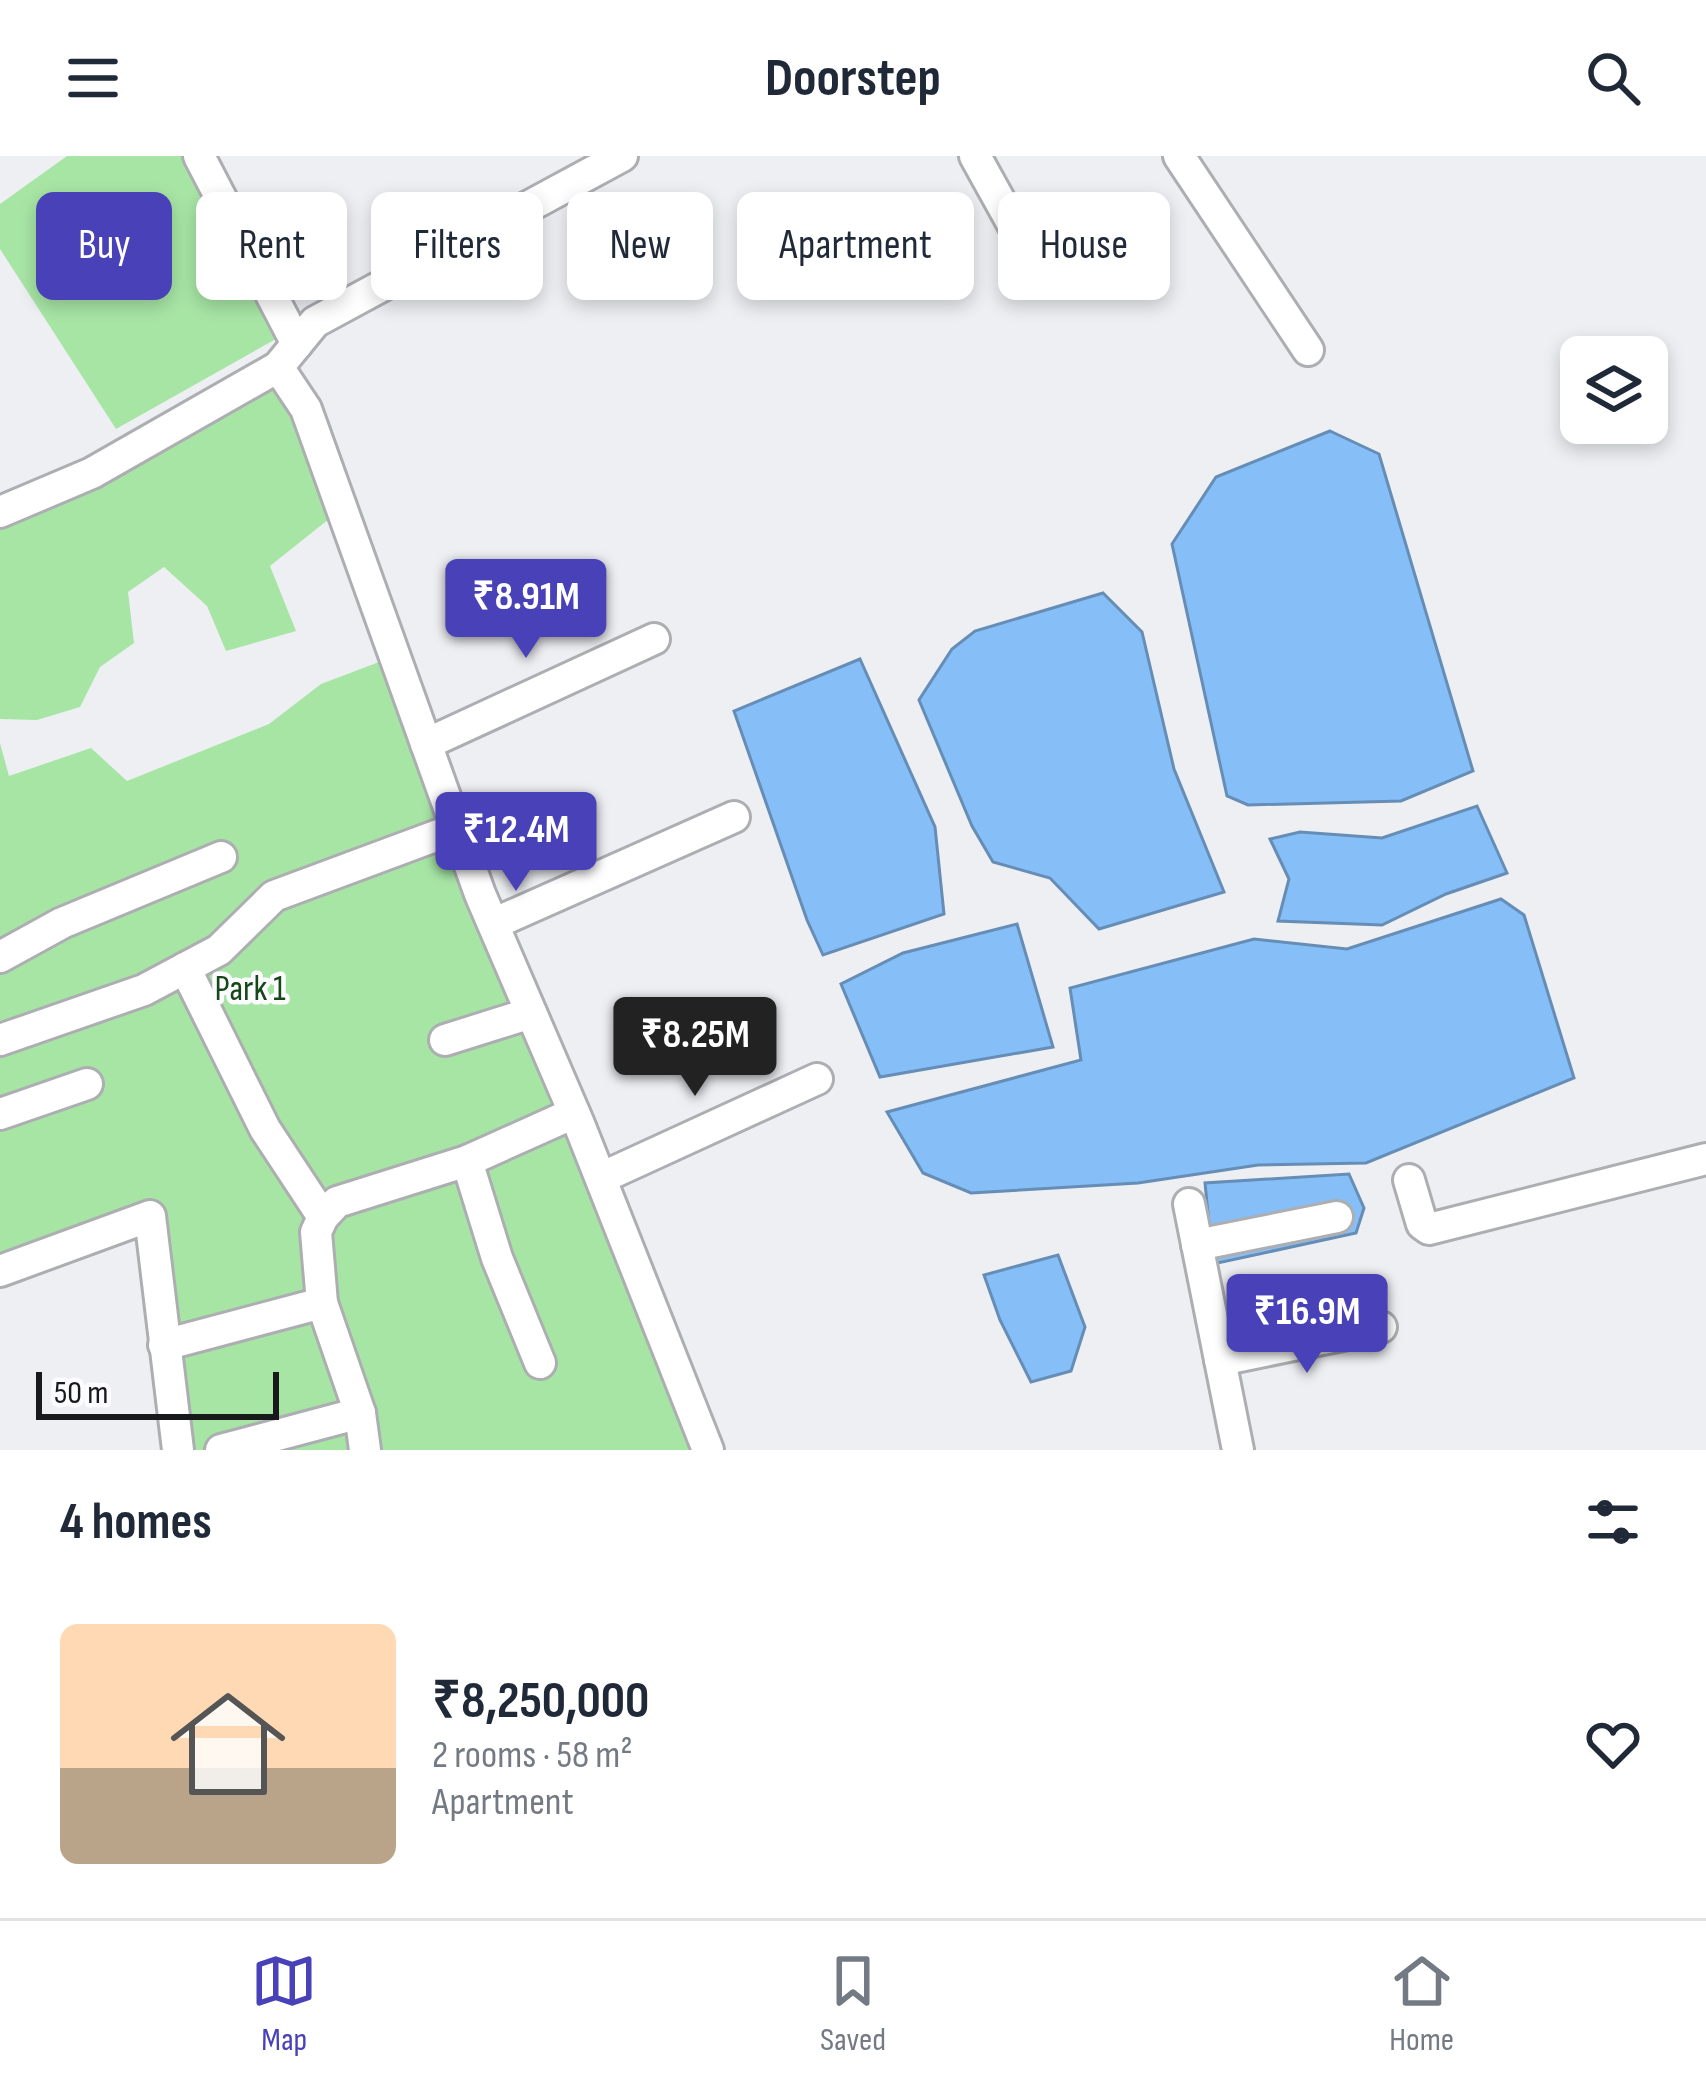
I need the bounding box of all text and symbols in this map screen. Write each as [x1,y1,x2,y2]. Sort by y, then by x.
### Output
icon: menu [60,45,126,111]
icon: search [1580,45,1646,111]
text: Doorstep [765,46,941,111]
chip: Buy [36,192,172,300]
chip: Rent [196,192,347,300]
chip: Filters [371,192,543,300]
chip: New [567,192,713,300]
chip: Apartment [737,192,974,300]
chip: House [998,192,1170,300]
map controls [1560,336,1668,444]
button: layers [1560,336,1668,444]
pin: ₹8.91M [428,559,624,661]
text: ₹8.91M [472,574,580,621]
pin: ₹12.4M [418,792,614,894]
text: ₹12.4M [463,807,569,854]
park label: Park 1 [215,968,286,1011]
pin: ₹8.25M [597,997,793,1099]
text: ₹8.25M [640,1012,750,1059]
pin: ₹16.9M [1209,1274,1405,1376]
text: ₹16.9M [1254,1289,1360,1336]
scale bar [36,1366,279,1419]
text: 50 m [54,1373,108,1413]
icon: filters [1580,1489,1646,1555]
text: 4 homes [60,1492,212,1553]
text: ₹8,250,000 [432,1671,649,1732]
icon: home [156,1672,300,1816]
icon: heart [1580,1711,1646,1777]
text: 2 rooms · 58 m² [432,1732,633,1779]
text: Apartment [432,1779,574,1826]
tab: Map [251,1948,317,2060]
tab: Saved [820,1948,886,2060]
tab: Home [1389,1948,1455,2060]

